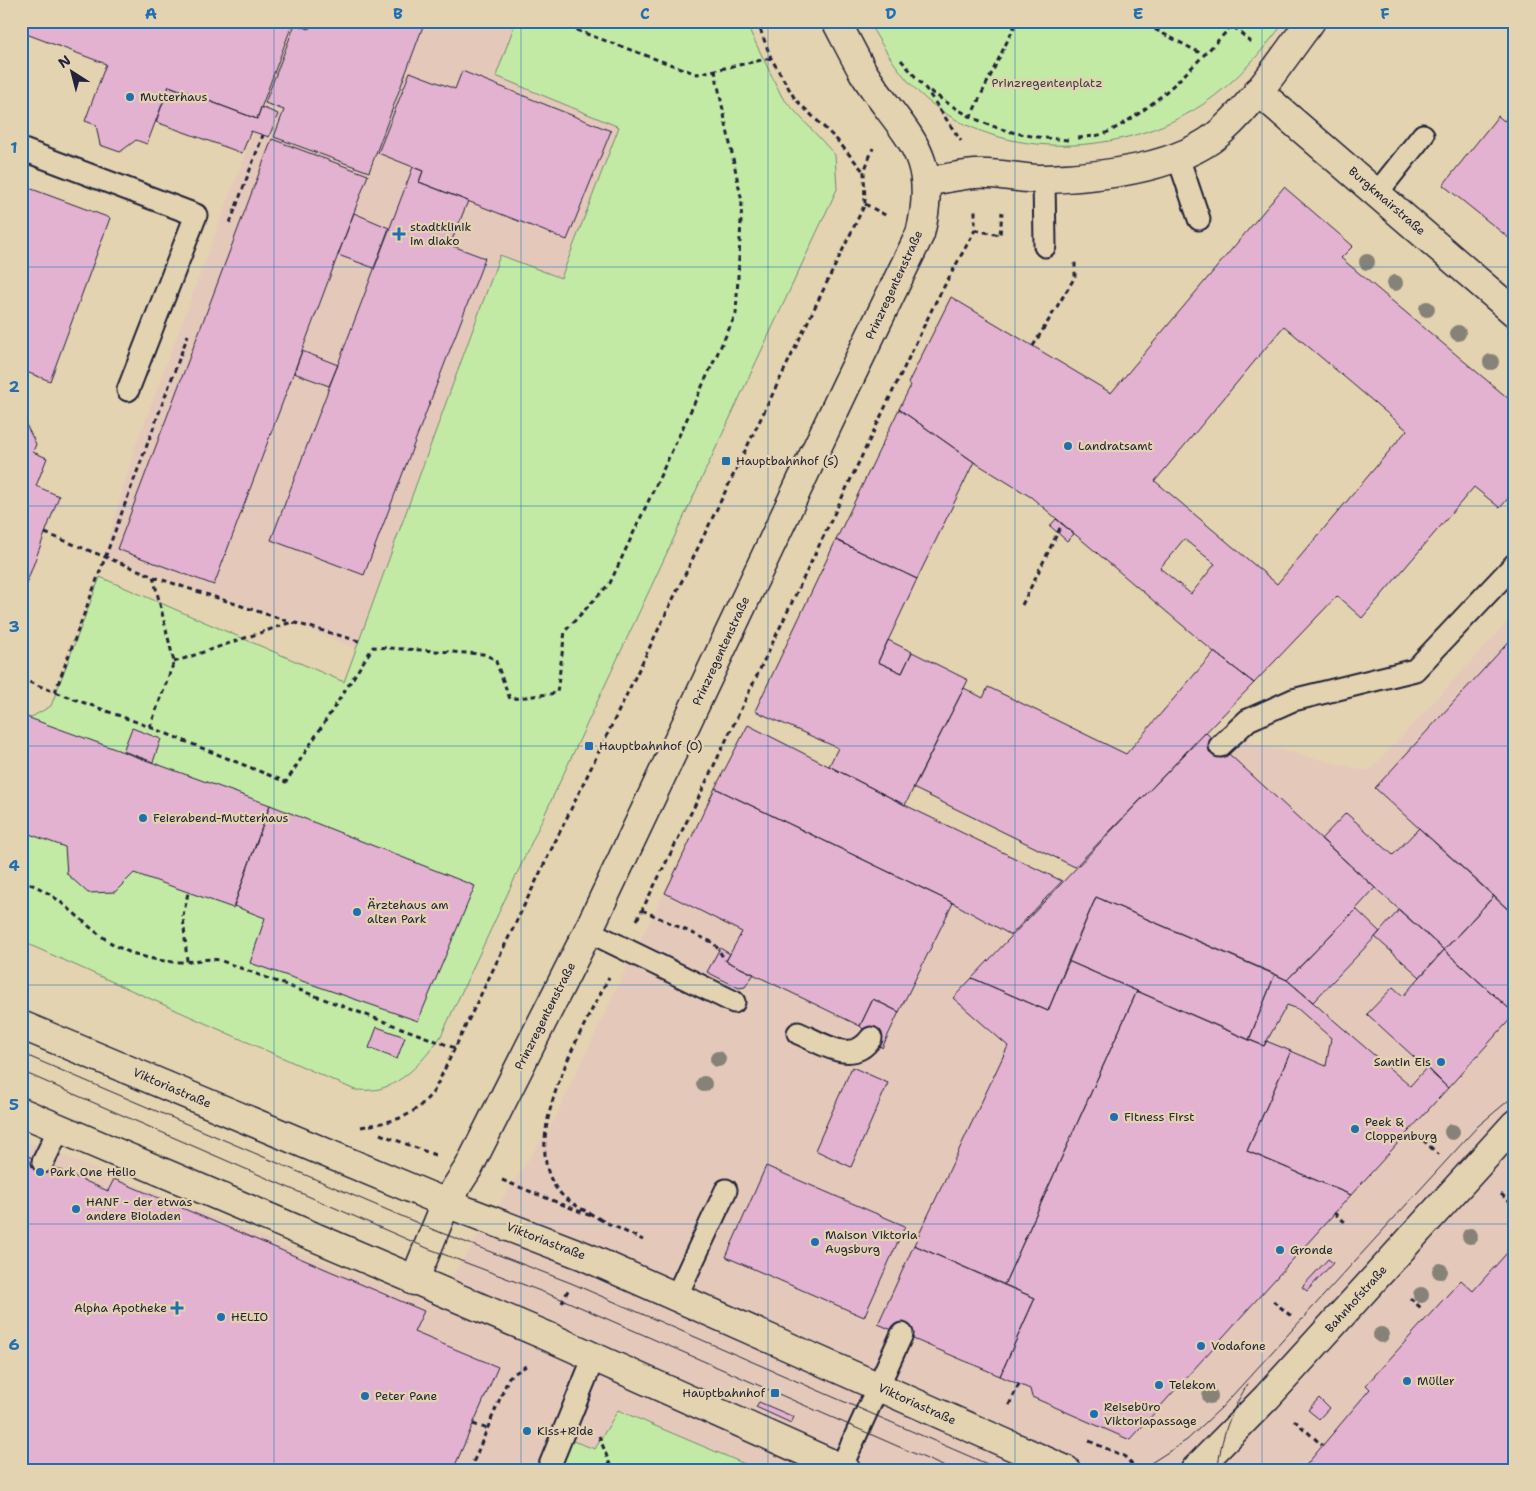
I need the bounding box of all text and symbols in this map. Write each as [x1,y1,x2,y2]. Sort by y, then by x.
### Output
text: A [145,3,157,24]
text: B [393,3,403,24]
text: C [640,3,650,24]
text: D [885,3,897,24]
text: E [1133,3,1143,24]
text: F [1380,3,1390,24]
north arrow [48,48,98,98]
text: N [55,51,74,72]
park label: Prinzregentenplatz [991,75,1103,91]
place label: Mutterhaus [140,89,207,105]
marker: Mutterhaus [124,91,136,103]
text: 1 [10,137,18,158]
street label: Burgkmairstraße [1345,163,1429,239]
place label: stadtklinik im diako [410,219,471,249]
marker: stadtklinik im diako [392,227,406,241]
street label: Prinzregentenstraße [862,228,926,342]
text: 2 [8,376,20,397]
place label: Landratsamt [1078,438,1153,454]
marker: Landratsamt [1062,440,1074,452]
place label: Hauptbahnhof (S) [736,453,839,469]
marker: Hauptbahnhof (S) [720,455,732,467]
street label: Prinzregentenstraße [689,594,753,708]
text: 3 [8,616,20,637]
place label: Hauptbahnhof (O) [599,738,703,754]
marker: Hauptbahnhof (O) [583,740,595,752]
place label: Feierabend-Mutterhaus [153,810,288,826]
marker: Feierabend-Mutterhaus [137,812,149,824]
text: 4 [8,855,20,876]
place label: Ärztehaus am alten Park [367,897,449,927]
marker: Ärztehaus am alten Park [351,906,363,918]
street label: Prinzregentenstraße [511,959,579,1073]
place label: Santin Eis [1374,1054,1431,1070]
marker: Santin Eis [1435,1056,1447,1068]
street label: Viktoriastraße [130,1064,214,1112]
text: 5 [9,1094,19,1115]
place label: Fitness First [1124,1109,1194,1125]
marker: Fitness First [1108,1111,1120,1123]
place label: Peek & Cloppenburg [1365,1114,1437,1144]
marker: Peek & Cloppenburg [1349,1123,1361,1135]
place label: Park One Helio [50,1164,136,1180]
marker: Park One Helio [34,1166,46,1178]
place label: HANF - der etwas andere Bioladen [86,1194,193,1224]
marker: HANF - der etwas andere Bioladen [70,1203,82,1215]
street label: Viktoriastraße [504,1219,588,1264]
place label: Maison Viktoria Augsburg [825,1227,918,1257]
marker: Maison Viktoria Augsburg [809,1236,821,1248]
place label: Gronde [1290,1242,1333,1258]
marker: Gronde [1274,1244,1286,1256]
street label: Bahnhofstraße [1321,1262,1391,1336]
place label: Alpha Apotheke [74,1300,167,1316]
marker: Alpha Apotheke [171,1302,183,1314]
place label: HELIO [231,1309,268,1325]
marker: HELIO [215,1311,227,1323]
text: 6 [8,1334,20,1355]
place label: Vodafone [1211,1338,1266,1354]
marker: Vodafone [1195,1340,1207,1352]
place label: Müller [1417,1373,1455,1389]
marker: Müller [1401,1375,1413,1387]
place label: Telekom [1169,1377,1216,1393]
marker: Telekom [1153,1379,1165,1391]
street label: Viktoriastraße [876,1380,959,1428]
place label: Hauptbahnhof [682,1385,766,1401]
marker: Hauptbahnhof [769,1387,781,1399]
place label: Peter Pane [375,1388,437,1404]
marker: Peter Pane [359,1390,371,1402]
place label: Reisebüro Viktoriapassage [1104,1399,1197,1429]
marker: Reisebüro Viktoriapassage [1088,1408,1100,1420]
place label: Kiss+Ride [537,1423,594,1439]
marker: Kiss+Ride [521,1425,533,1437]

